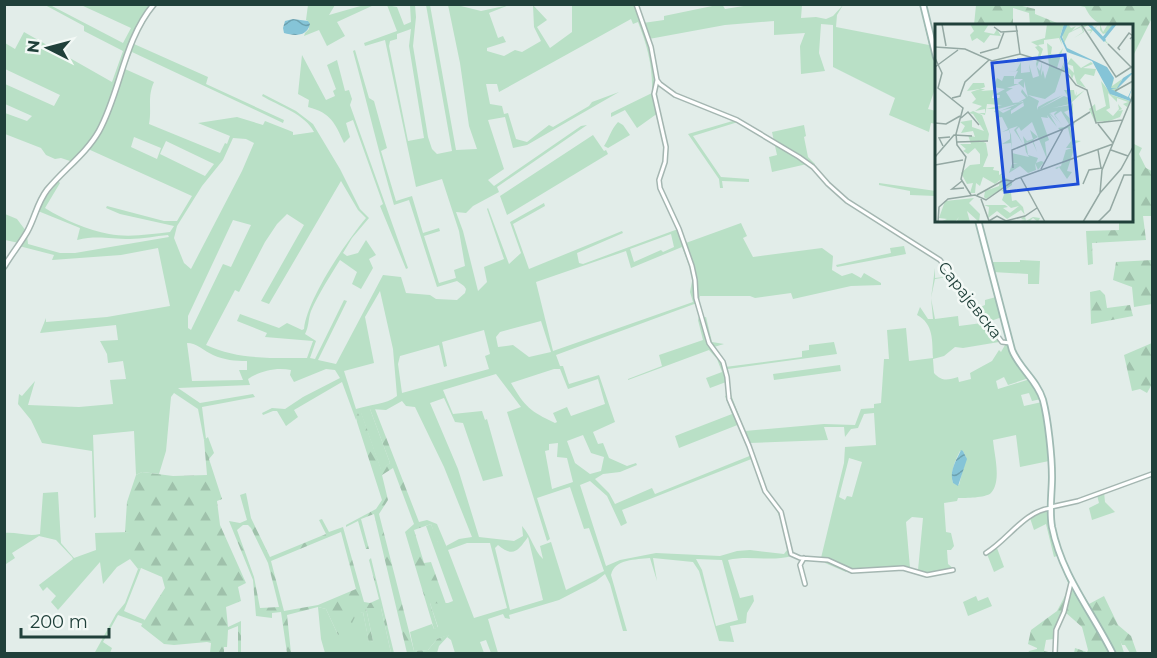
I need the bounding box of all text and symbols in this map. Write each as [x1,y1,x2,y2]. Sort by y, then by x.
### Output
north arrow [18,18,78,78]
inset map [935,24,1133,222]
text: N [23,39,44,54]
street label: Сарајевска [934,258,1006,342]
scale bar [21,601,110,639]
text: 200 m [30,611,88,633]

